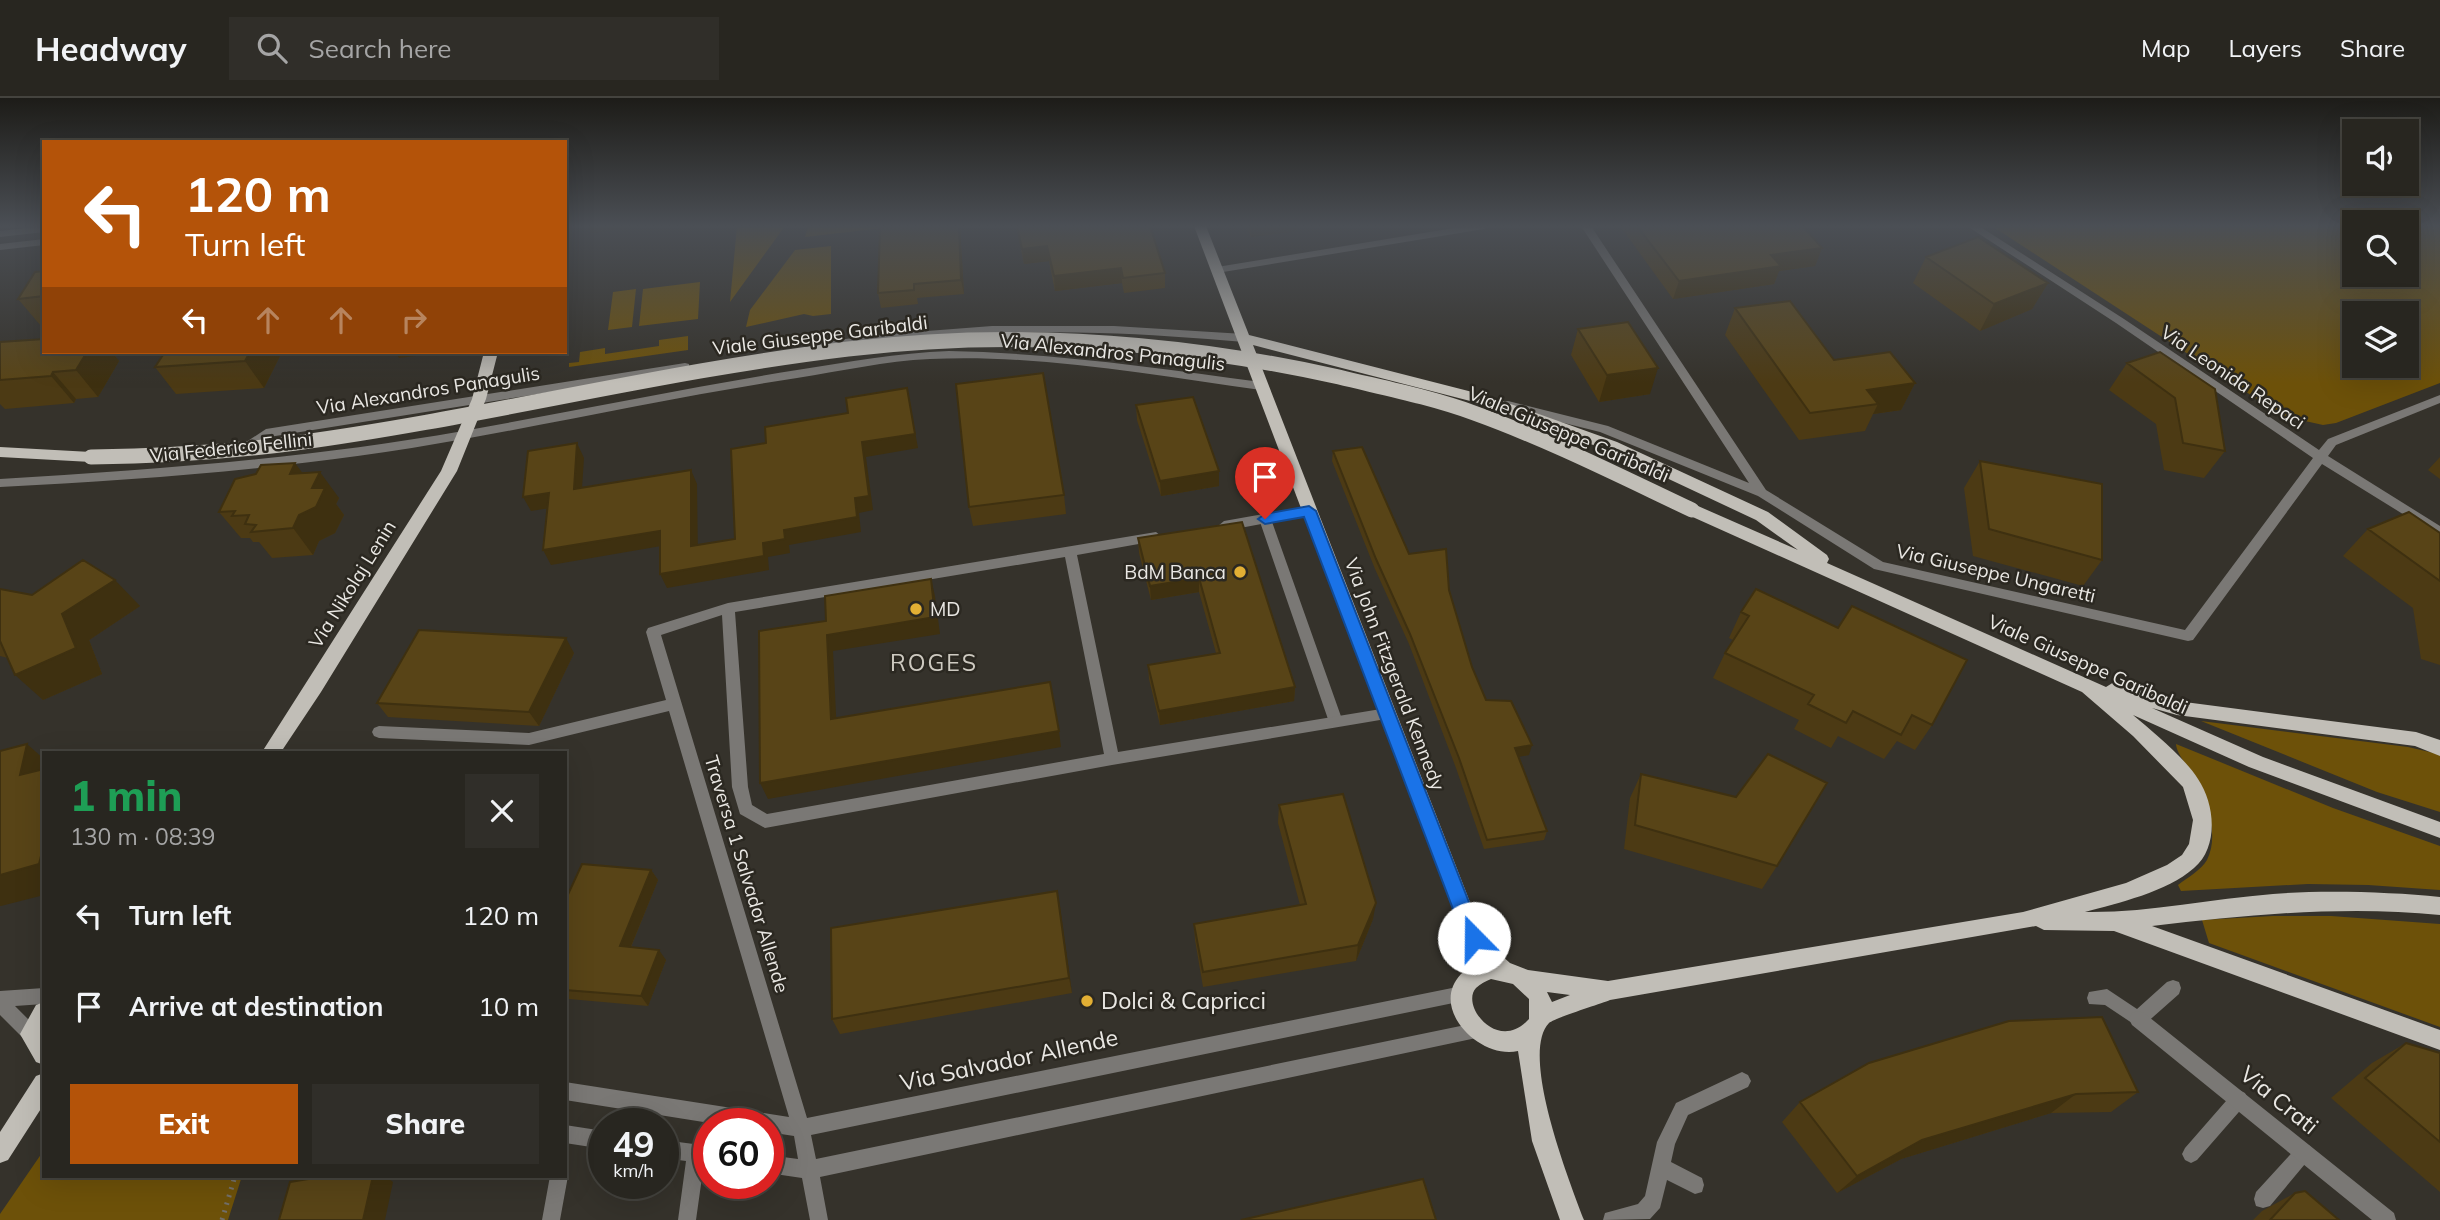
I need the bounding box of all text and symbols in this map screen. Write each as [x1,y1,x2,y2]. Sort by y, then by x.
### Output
search box [229,17,719,80]
text: Headway [35,28,187,69]
icon: search [253,29,291,67]
text: Search here [309,32,451,65]
text: Map [2141,33,2190,63]
text: Layers [2228,33,2302,63]
text: Share [2340,33,2405,63]
map controls [2342,119,2419,378]
button: sound [2342,119,2419,196]
text: 120 m [185,163,331,224]
icon: left [70,168,161,259]
button: search [2342,210,2419,287]
text: Turn left [185,224,305,264]
icon: left [176,301,214,339]
icon: ahead [249,301,287,339]
icon: ahead [322,301,360,339]
icon: right [395,301,433,339]
button: layers [2342,301,2419,378]
street label: Viale Giuseppe Garibaldi [711,310,929,360]
street label: Via Leonida Repaci [2156,320,2310,434]
street label: Via Alexandros Panagulis [1000,328,1226,376]
street label: Via Alexandros Panagulis [315,360,541,420]
street label: Viale Giuseppe Garibaldi [1465,381,1673,487]
street label: Via Federico Fellini [149,427,313,467]
pin [1235,447,1295,519]
icon: arrive [1246,458,1284,496]
street label: Via Nikolaj Lenin [303,516,401,652]
street label: Via Giuseppe Ungaretti [1894,538,2098,608]
street label: Via John Fitzgerald Kennedy [1340,554,1450,794]
place label: BdM Banca [1124,560,1226,584]
marker: BdM Banca [1232,564,1248,580]
place label: MD [930,597,961,621]
marker: MD [908,601,924,617]
street label: Viale Giuseppe Garibaldi [1984,609,2192,719]
district label: ROGES [890,648,978,677]
street label: Traversa 1 Salvador Allende [699,753,795,995]
text: 1 min [70,769,183,822]
button: close [465,774,539,848]
text: 130 m · 08:39 [70,822,215,851]
icon: left [70,897,108,935]
text: Turn left [129,899,231,932]
text: 120 m [463,899,539,932]
position arrow [1437,901,1511,975]
place label: Dolci & Capricci [1101,986,1266,1015]
icon: arrive [70,988,108,1026]
text: Arrive at destination [129,990,384,1023]
text: 10 m [478,990,539,1023]
marker: Dolci & Capricci [1079,993,1095,1009]
street label: Via Salvador Allende [897,1022,1121,1097]
street label: Via Crati [2234,1059,2324,1140]
button: Exit [70,1084,298,1164]
button: Share [312,1084,539,1164]
speed limit sign: 60 [693,1108,784,1199]
text: 49 [612,1122,655,1166]
text: km/h [613,1159,654,1182]

